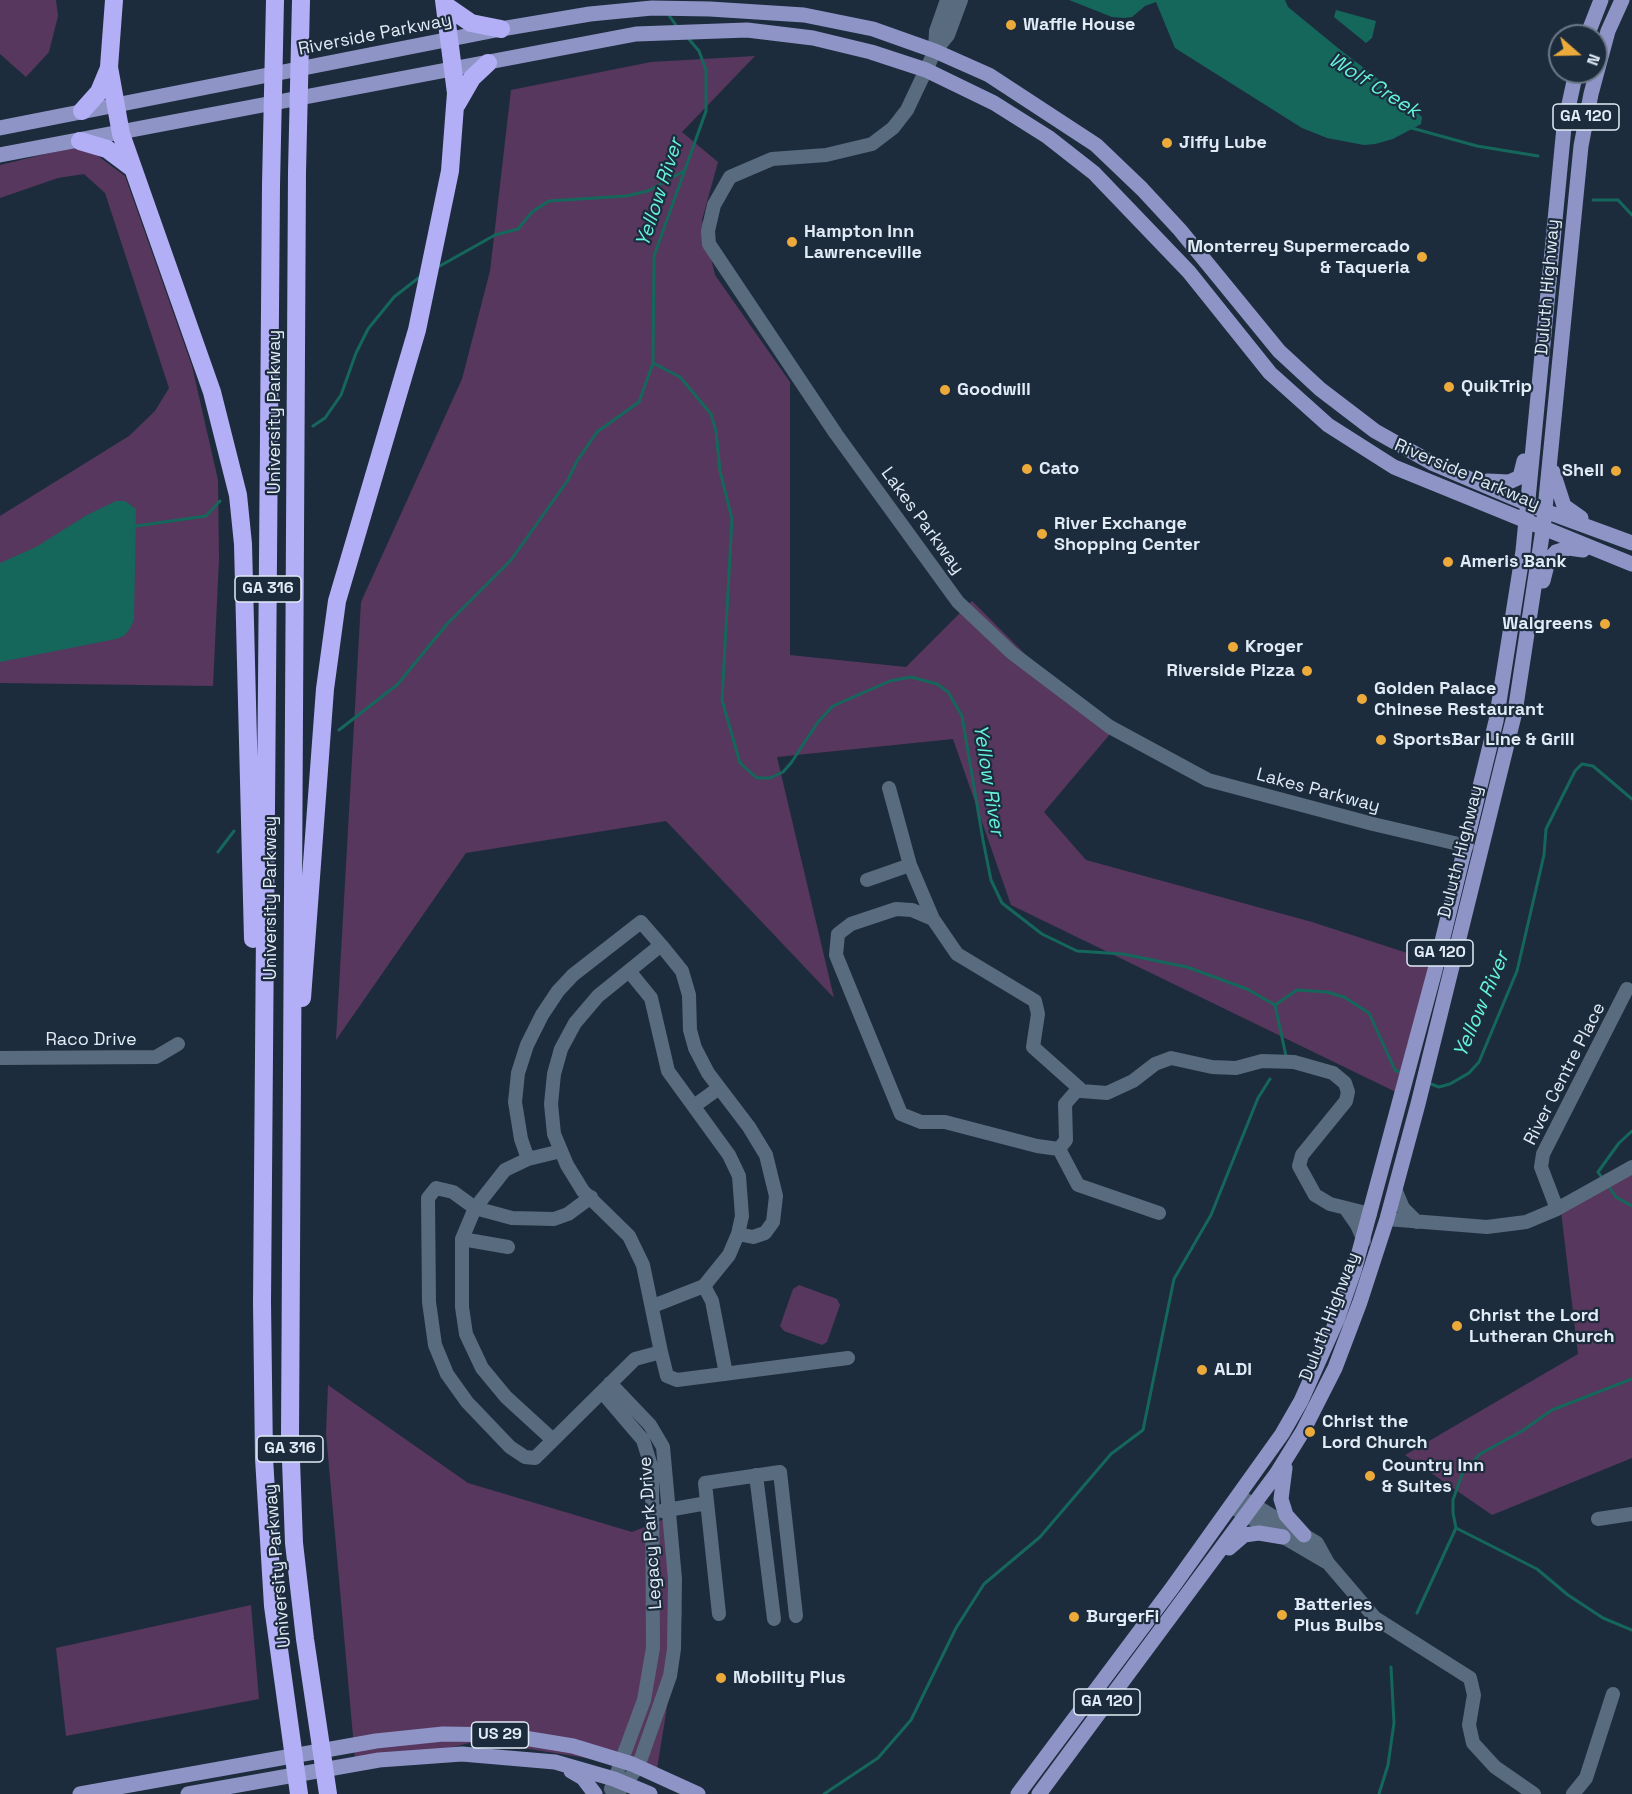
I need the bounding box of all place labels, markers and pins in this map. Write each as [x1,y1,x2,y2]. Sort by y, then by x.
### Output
place label: Waffle House [1023,14,1135,36]
marker: Waffle House [1004,18,1018,32]
place label: Jiffy Lube [1179,132,1267,154]
marker: Jiffy Lube [1160,136,1174,150]
place label: Hampton Inn Lawrenceville [804,221,922,264]
marker: Hampton Inn Lawrenceville [785,235,799,249]
place label: Monterrey Supermercado & Taqueria [1187,236,1410,278]
marker: Monterrey Supermercado & Taqueria [1415,250,1429,264]
place label: QuikTrip [1461,376,1532,398]
place label: Goodwill [957,379,1031,401]
marker: QuikTrip [1442,380,1456,394]
marker: Goodwill [938,383,952,397]
place label: Cato [1039,458,1079,480]
place label: Shell [1562,460,1604,482]
marker: Cato [1020,462,1034,476]
marker: Shell [1609,464,1623,478]
place label: River Exchange Shopping Center [1054,513,1200,556]
marker: River Exchange Shopping Center [1035,527,1049,541]
place label: Ameris Bank [1460,551,1567,573]
marker: Ameris Bank [1441,555,1455,569]
place label: Walgreens [1502,613,1593,635]
marker: Walgreens [1598,617,1612,631]
place label: Kroger [1245,636,1303,658]
marker: Kroger [1226,640,1240,654]
place label: Riverside Pizza [1167,660,1295,682]
marker: Riverside Pizza [1300,664,1314,678]
place label: Golden Palace Chinese Restaurant [1374,678,1544,720]
marker: Golden Palace Chinese Restaurant [1355,692,1369,706]
place label: SportsBar Line & Grill [1393,729,1574,751]
marker: SportsBar Line & Grill [1374,733,1388,747]
place label: Christ the Lord Lutheran Church [1469,1305,1615,1348]
marker: Christ the Lord Lutheran Church [1450,1319,1464,1333]
place label: ALDI [1214,1359,1252,1381]
marker: ALDI [1195,1363,1209,1377]
place label: Christ the Lord Church [1322,1411,1428,1454]
marker: Christ the Lord Church [1303,1425,1317,1439]
place label: Country Inn & Suites [1382,1455,1484,1498]
marker: Country Inn & Suites [1363,1469,1377,1483]
place label: Batteries Plus Bulbs [1294,1594,1383,1636]
place label: BurgerFi [1086,1606,1159,1628]
marker: Batteries Plus Bulbs [1275,1608,1289,1622]
marker: BurgerFi [1067,1610,1081,1624]
place label: Mobility Plus [733,1667,846,1689]
marker: Mobility Plus [714,1671,728,1685]

